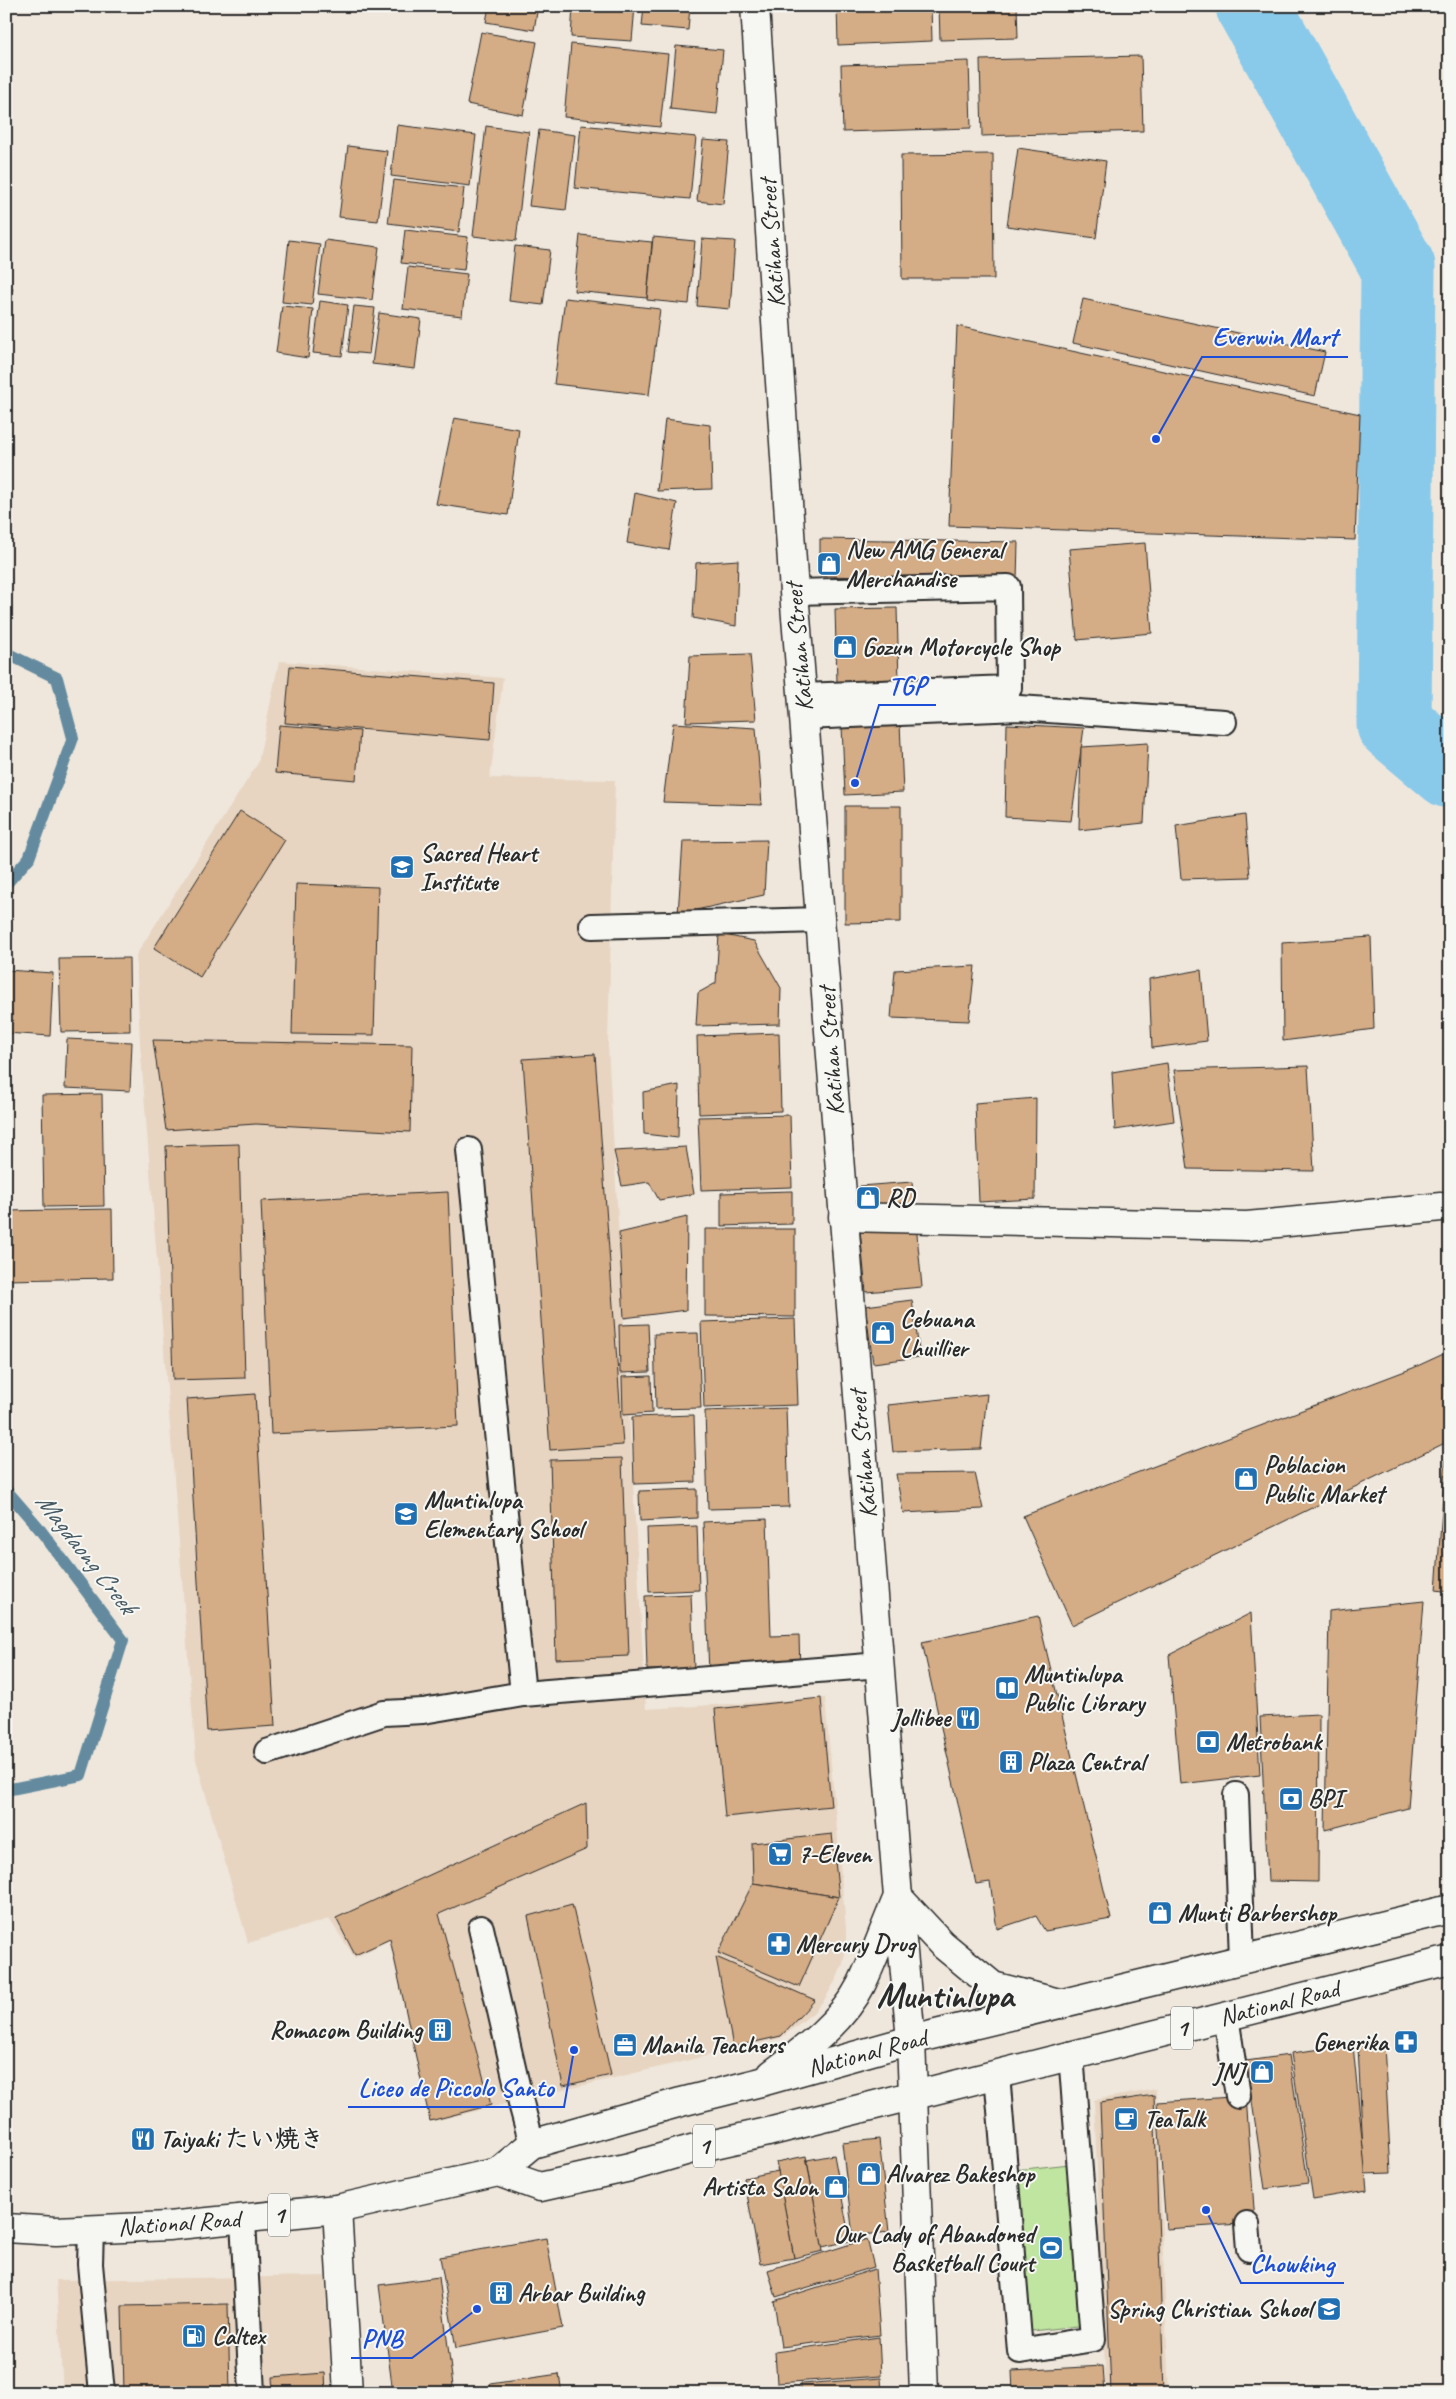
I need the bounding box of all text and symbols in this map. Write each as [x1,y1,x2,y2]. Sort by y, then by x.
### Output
street label: Katihan Street [751,174,792,308]
callout: Everwin Mart [1202,316,1348,357]
text: Everwin Mart [1213,320,1342,353]
place label: New AMG General Merchandise [846,534,1008,595]
shop icon: New AMG General Merchandise [816,551,842,577]
street label: Katihan Street [777,578,821,712]
place label: Gozun Motorcycle Shop [862,631,1061,663]
shop icon: Gozun Motorcycle Shop [832,634,858,660]
callout: TGP [879,664,936,705]
text: TGP [888,669,929,702]
place label: Sacred Heart Institute [420,837,540,898]
school or university icon: Sacred Heart Institute [389,854,415,880]
street label: Katihan Street [810,982,851,1116]
place label: RD [886,1182,917,1214]
shop icon: RD [855,1185,881,1211]
place label: Cebuana Lhuillier [900,1303,976,1364]
shop icon: Cebuana Lhuillier [870,1320,896,1346]
street label: Katihan Street [841,1385,885,1519]
place label: Poblacion Public Market [1264,1449,1387,1510]
shop icon: Poblacion Public Market [1233,1466,1259,1492]
place label: Muntinlupa Elementary School [424,1484,587,1545]
water label: Magdaong Creek [29,1486,147,1624]
school or university icon: Muntinlupa Elementary School [393,1501,419,1527]
place label: Muntinlupa Public Library [1024,1658,1147,1719]
library icon: Muntinlupa Public Library [994,1675,1020,1701]
place label: Jollibee [890,1702,953,1734]
restaurant icon: Jollibee [955,1705,981,1731]
place label: Metrobank [1226,1726,1324,1758]
bank icon: Metrobank [1195,1729,1221,1755]
place label: Plaza Central [1028,1746,1149,1778]
building icon: Plaza Central [998,1749,1024,1775]
place label: BPI [1308,1783,1348,1815]
bank icon: BPI [1278,1786,1304,1812]
place label: 7-Eleven [798,1838,873,1870]
supermarket icon: 7-Eleven [767,1841,793,1867]
place label: Munti Barbershop [1178,1897,1339,1929]
shop icon: Munti Barbershop [1147,1900,1173,1926]
place label: Mercury Drug [796,1928,917,1960]
pharmacy icon: Mercury Drug [766,1931,792,1957]
street label: National Road [1216,1972,1346,2033]
district label: Muntinlupa [877,1973,1017,2018]
road number: 1 [1171,2006,1193,2050]
place label: Romacom Building [270,2014,424,2046]
building icon: Romacom Building [427,2017,453,2043]
street label: National Road [804,2021,934,2084]
place label: Generika [1313,2026,1390,2058]
place label: Manila Teachers [642,2029,786,2061]
pharmacy icon: Generika [1393,2029,1419,2055]
office icon: Manila Teachers [612,2032,638,2058]
place label: JNJ [1212,2056,1249,2088]
shop icon: JNJ [1249,2059,1275,2085]
callout: Liceo de Piccolo Santo [348,2066,564,2107]
text: Liceo de Piccolo Santo [358,2071,555,2104]
place label: TeaTalk [1144,2103,1208,2135]
cafe icon: TeaTalk [1113,2106,1139,2132]
place label: Taiyaki たい焼き [160,2123,325,2155]
road number: 1 [693,2124,715,2168]
restaurant icon: Taiyaki たい焼き [130,2126,156,2152]
place label: Alvarez Bakeshop [886,2158,1037,2190]
shop icon: Alvarez Bakeshop [856,2161,882,2187]
place label: Artista Salon [702,2171,820,2203]
shop icon: Artista Salon [823,2174,849,2200]
road number: 1 [268,2194,290,2236]
street label: National Road [117,2202,245,2243]
place label: Our Lady of Abandoned Basketball Court [833,2218,1038,2279]
sports icon: Our Lady of Abandoned Basketball Court [1038,2235,1064,2261]
callout: Chowking [1241,2242,1344,2283]
text: Chowking [1250,2247,1336,2280]
place label: Arbar Building [518,2277,646,2309]
building icon: Arbar Building [488,2280,514,2306]
place label: Spring Christian School [1107,2293,1317,2325]
school or university icon: Spring Christian School [1316,2296,1342,2322]
callout: PNB [351,2317,412,2358]
place label: Caltex [212,2320,267,2352]
text: PNB [362,2322,405,2355]
fuel station icon: Caltex [181,2323,207,2349]

